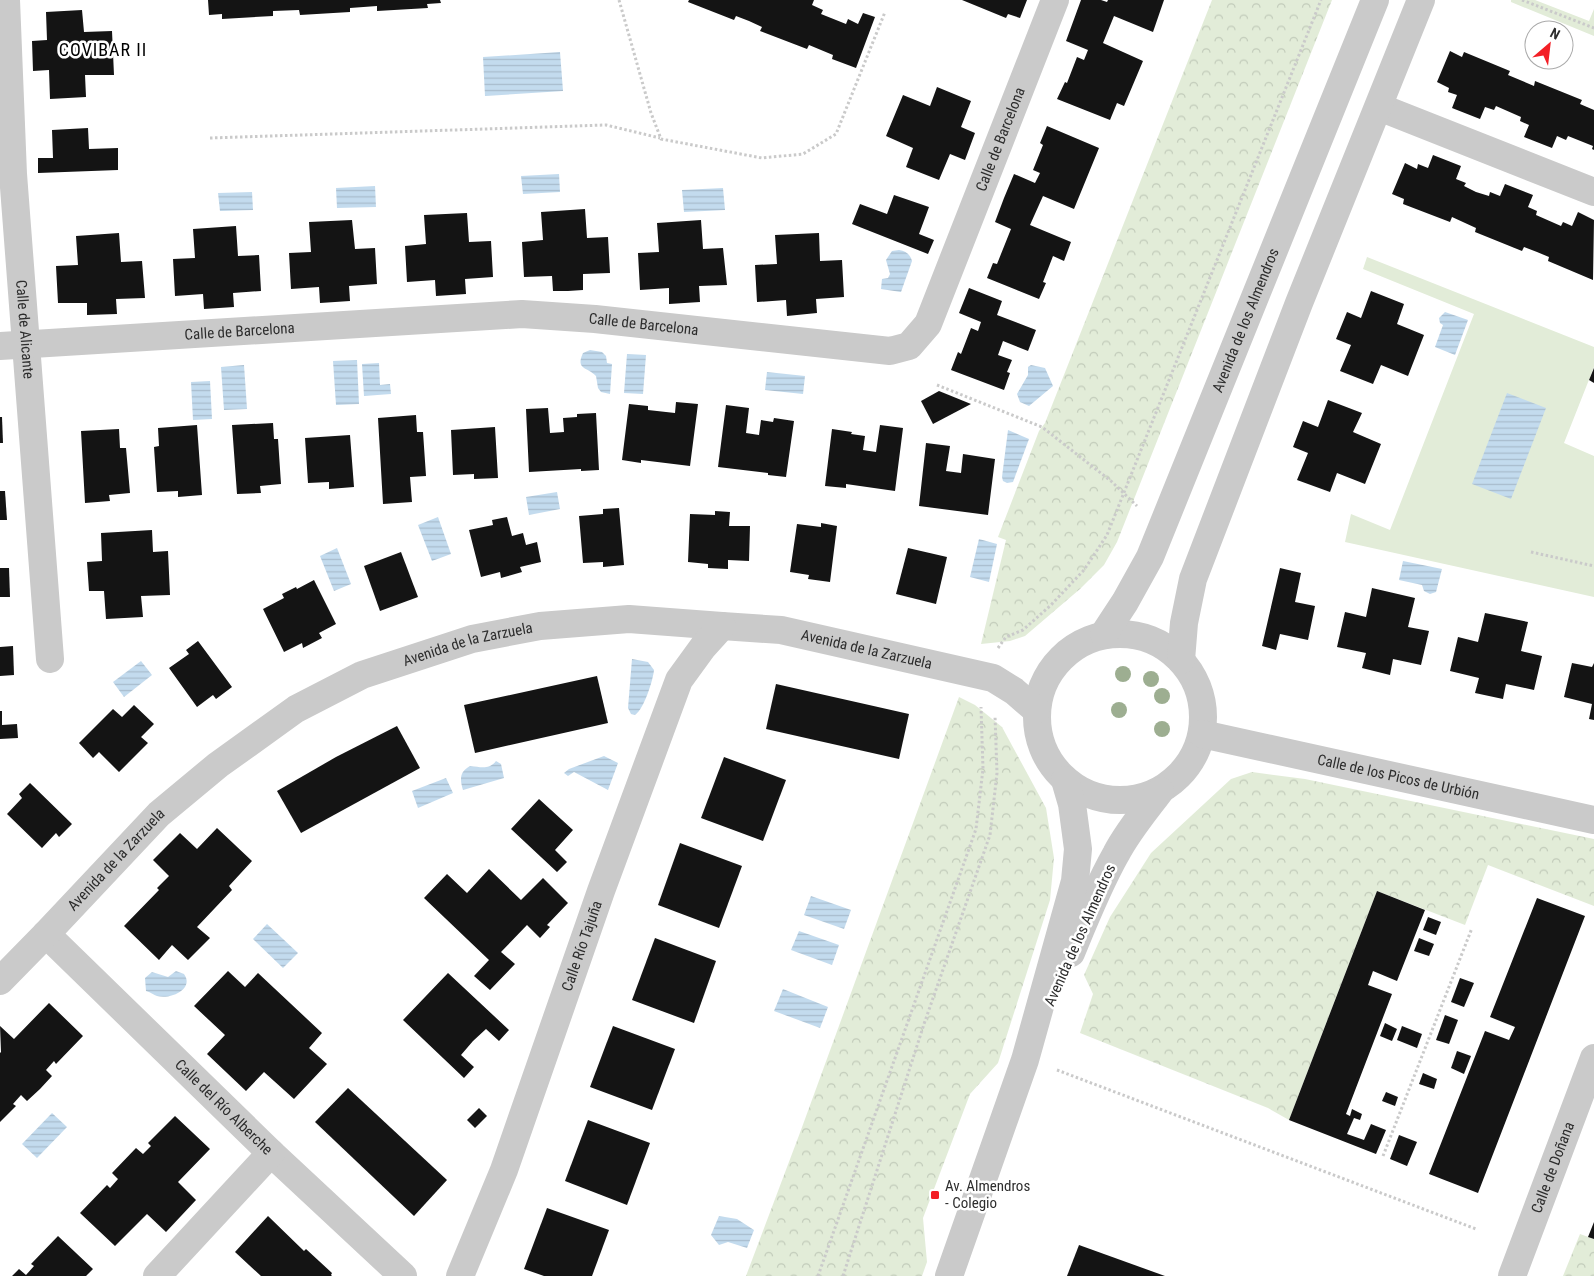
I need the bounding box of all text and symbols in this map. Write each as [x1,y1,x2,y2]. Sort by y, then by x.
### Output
north arrow [1524,20,1574,70]
text: N [1548,24,1563,43]
district label: COVIBAR II [59,39,147,60]
street label: Calle de Barcelona [972,85,1029,194]
street label: Avenida de los Almendros [1208,246,1283,395]
street label: Calle de Alicante [12,279,38,380]
street label: Calle de Barcelona [588,310,699,339]
street label: Calle de Barcelona [184,319,295,344]
street label: Avenida de la Zarzuela [401,619,534,670]
street label: Avenida de la Zarzuela [799,626,934,673]
street label: Calle de los Picos de Urbión [1316,751,1481,804]
street label: Avenida de la Zarzuela [64,804,168,914]
street label: Avenida de los Almendros [1041,861,1120,1009]
street label: Calle Río Tajuña [558,898,606,994]
street label: Calle del Río Alberche [171,1055,276,1158]
street label: Calle de Doñana [1528,1119,1578,1216]
place label: Av. Almendros - Colegio [945,1177,1030,1212]
marker: Av. Almendros - Colegio [929,1189,941,1201]

